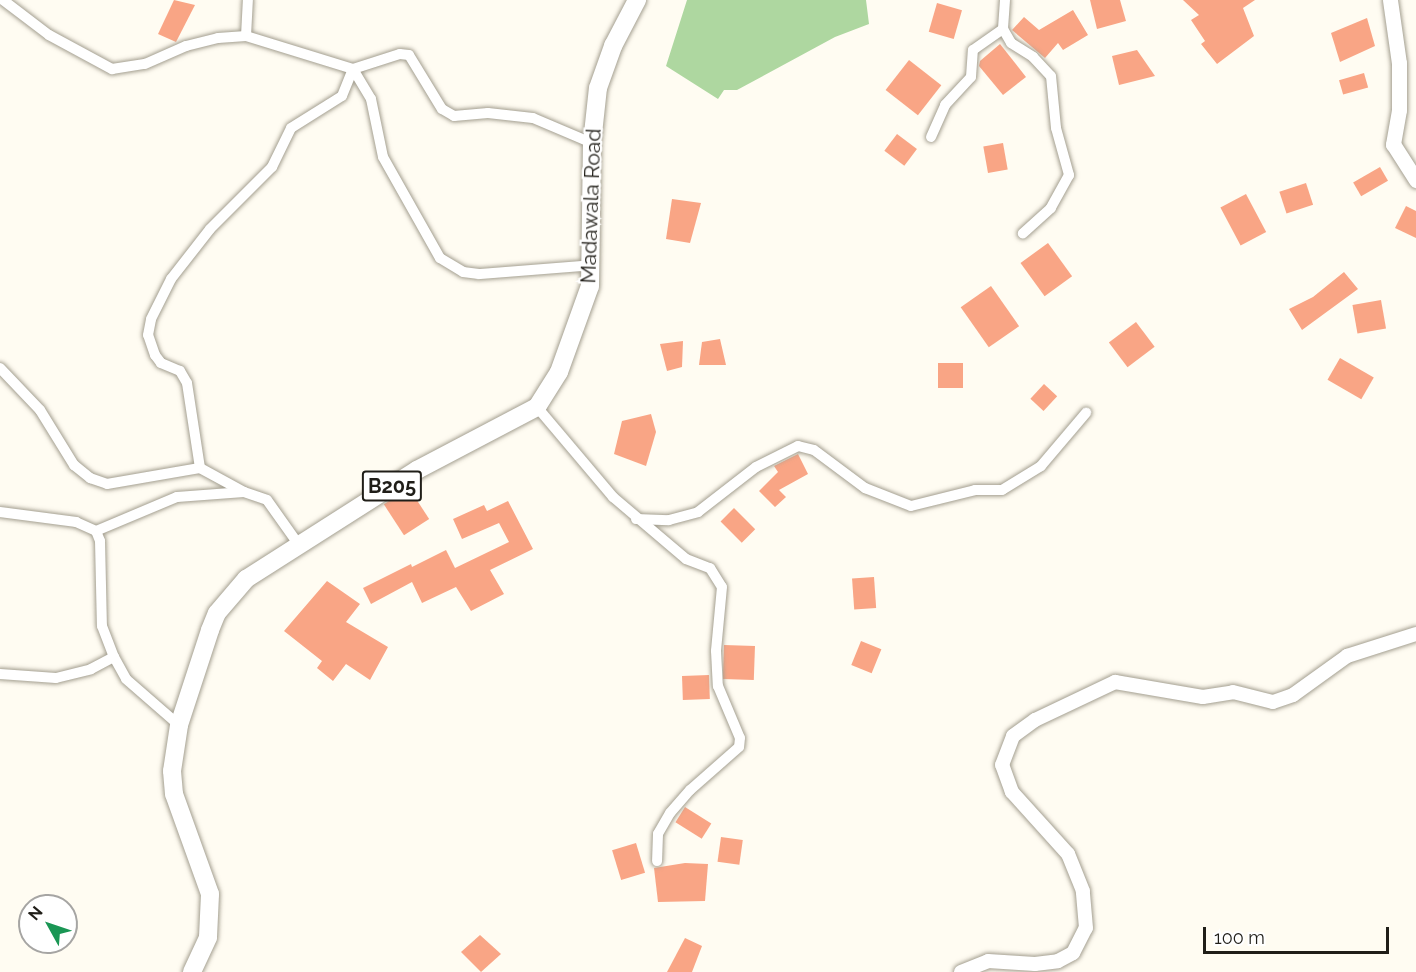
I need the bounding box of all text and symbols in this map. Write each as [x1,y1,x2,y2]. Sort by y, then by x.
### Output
street label: Madawala Road [576,128,606,284]
road number: B205 [360,469,424,503]
north arrow [18,894,78,954]
text: N [24,903,47,924]
scale bar [1206,915,1392,953]
text: 100 m [1214,927,1265,948]

